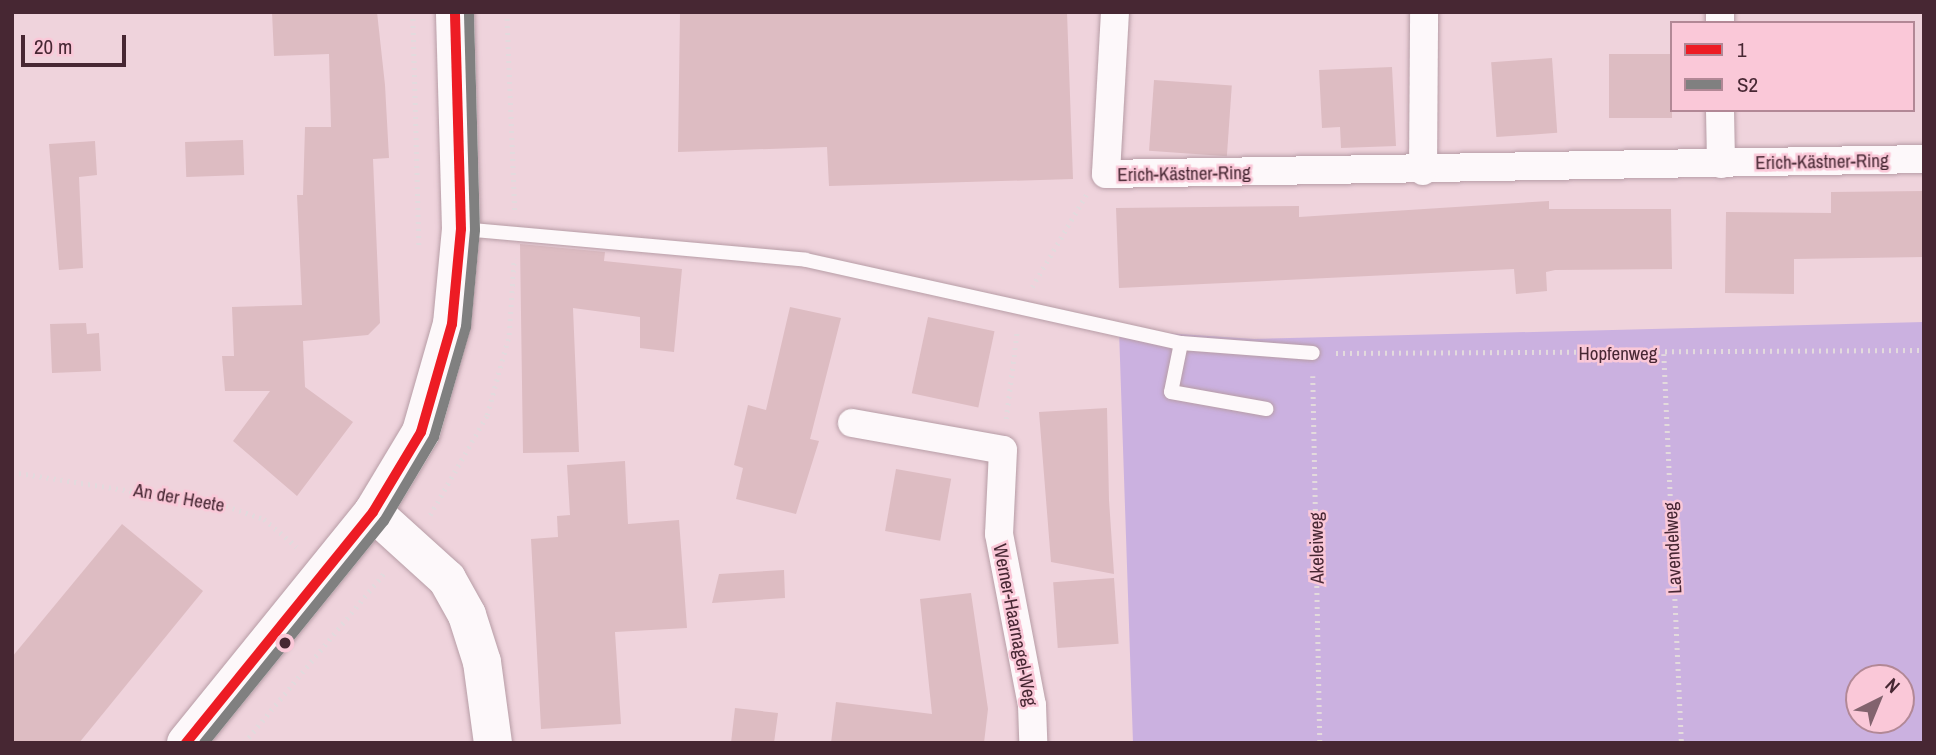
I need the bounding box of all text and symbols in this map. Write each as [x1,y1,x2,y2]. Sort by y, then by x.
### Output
scale bar [24,21,130,65]
legend [1670,21,1915,112]
text: 20 m [34,32,72,61]
text: 1 [1737,35,1747,64]
text: S2 [1737,70,1758,99]
street label: Erich-Kästner-Ring [1755,149,1889,175]
street label: Erich-Kästner-Ring [1117,161,1251,187]
street label: Hopfenweg [1579,343,1657,365]
street label: An der Heete [132,479,226,517]
street label: Lavendelweg [1659,502,1687,594]
street label: Akeleiweg [1305,512,1329,584]
street label: Werner-Haarnagel-Weg [988,542,1042,708]
unlabelled marker [278,636,292,650]
north arrow [1845,664,1915,734]
text: N [1880,672,1906,698]

